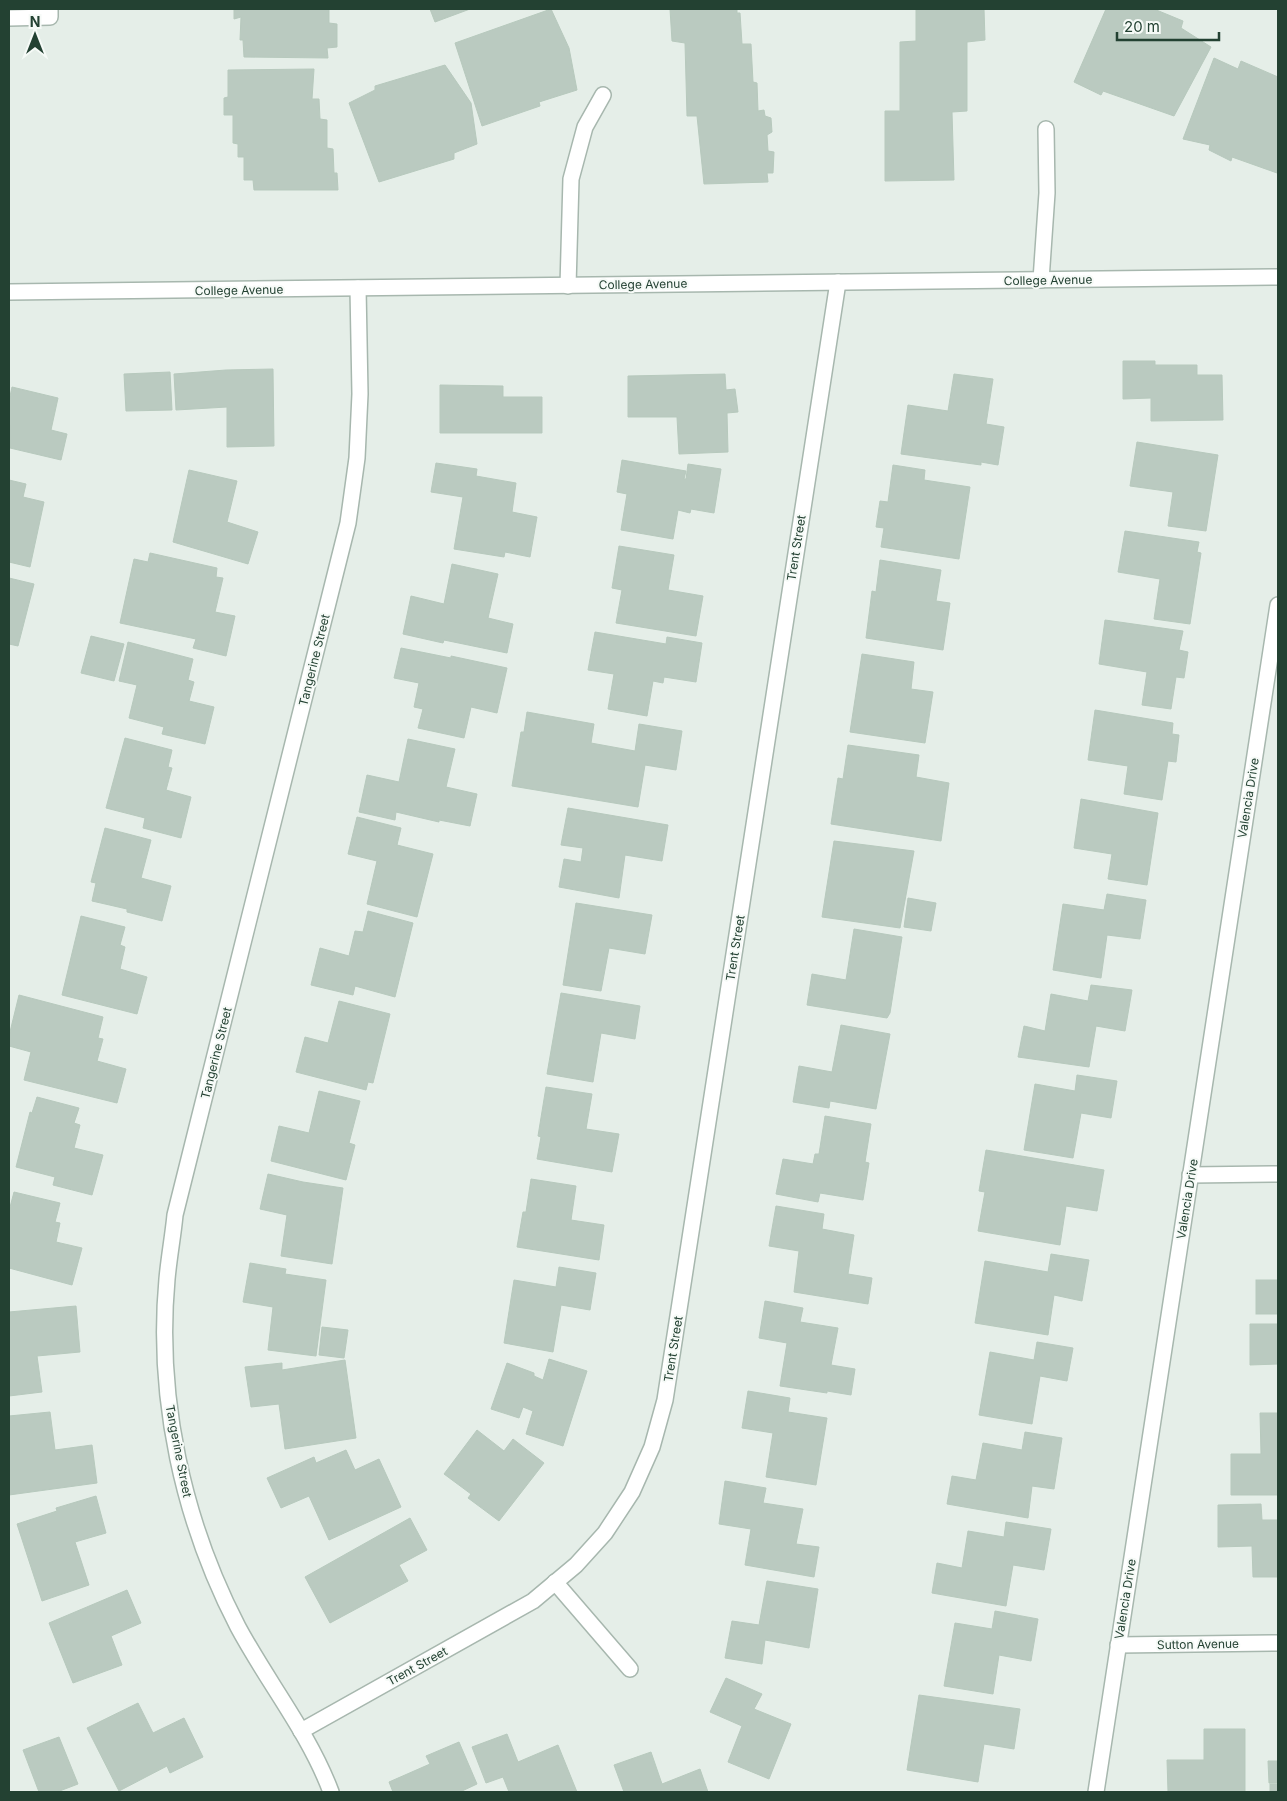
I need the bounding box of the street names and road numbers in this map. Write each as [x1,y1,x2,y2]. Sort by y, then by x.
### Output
street label: College Avenue [1004,272,1092,288]
street label: College Avenue [599,276,687,292]
street label: College Avenue [195,282,283,298]
street label: Trent Street [783,514,809,582]
street label: Tangerine Street [295,613,333,707]
street label: Valencia Drive [1234,757,1262,839]
street label: Trent Street [722,914,748,982]
street label: Tangerine Street [197,1006,235,1100]
street label: Valencia Drive [1173,1158,1201,1240]
street label: Trent Street [660,1315,686,1383]
street label: Tangerine Street [163,1403,195,1499]
street label: Valencia Drive [1111,1558,1139,1640]
street label: Sutton Avenue [1157,1636,1239,1652]
street label: Trent Street [384,1643,450,1689]

